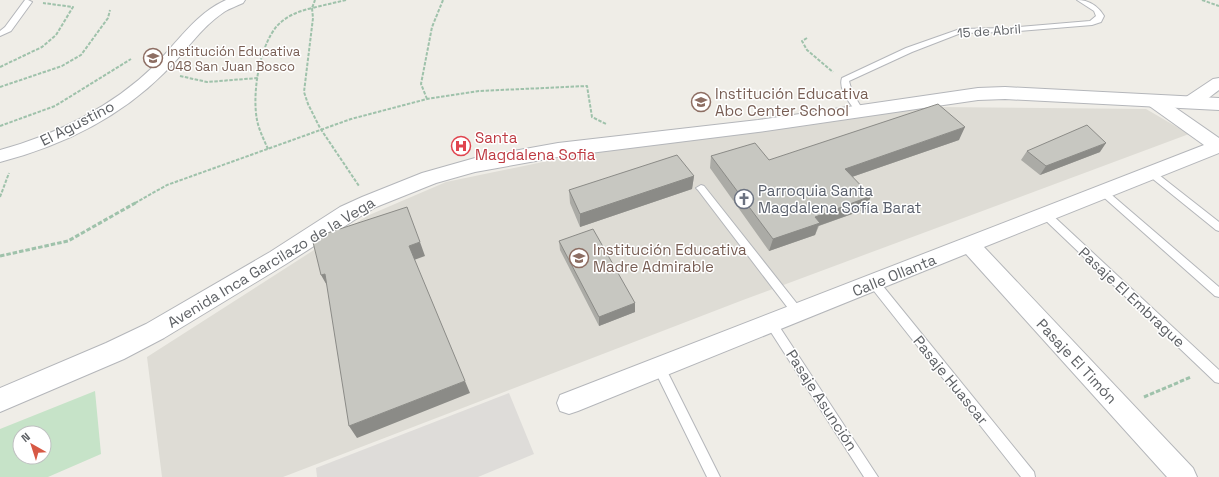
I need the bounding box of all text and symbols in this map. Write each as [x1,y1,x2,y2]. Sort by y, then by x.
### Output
street label: 15 de Abril [957,20,1021,42]
place label: Institución Educativa 048 San Juan Bosco [167,43,301,75]
school or university icon: Institución Educativa 048 San Juan Bosco [142,47,164,69]
place label: Institución Educativa Abc Center School [715,84,869,120]
school or university icon: Institución Educativa Abc Center School [690,91,712,113]
street label: El Agustino [37,96,117,150]
place label: Santa Magdalena Sofia [475,128,596,164]
hospital icon: Santa Magdalena Sofia [450,135,472,157]
place label: Parroquia Santa Magdalena Sofía Barat [758,181,922,217]
church icon: Parroquia Santa Magdalena Sofía Barat [733,188,755,210]
street label: Avenida Inca Garcilazo de la Vega [164,192,379,332]
place label: Institución Educativa Madre Admirable [593,240,747,276]
street label: Pasaje El Embrague [1075,243,1189,351]
school or university icon: Institución Educativa Madre Admirable [568,247,590,269]
street label: Calle Ollanta [849,249,939,300]
street label: Pasaje El Timón [1033,314,1121,408]
street label: Pasaje Huascar [909,332,993,429]
street label: Pasaje Asunción [782,346,862,454]
north arrow [12,425,52,465]
text: N [18,429,33,445]

